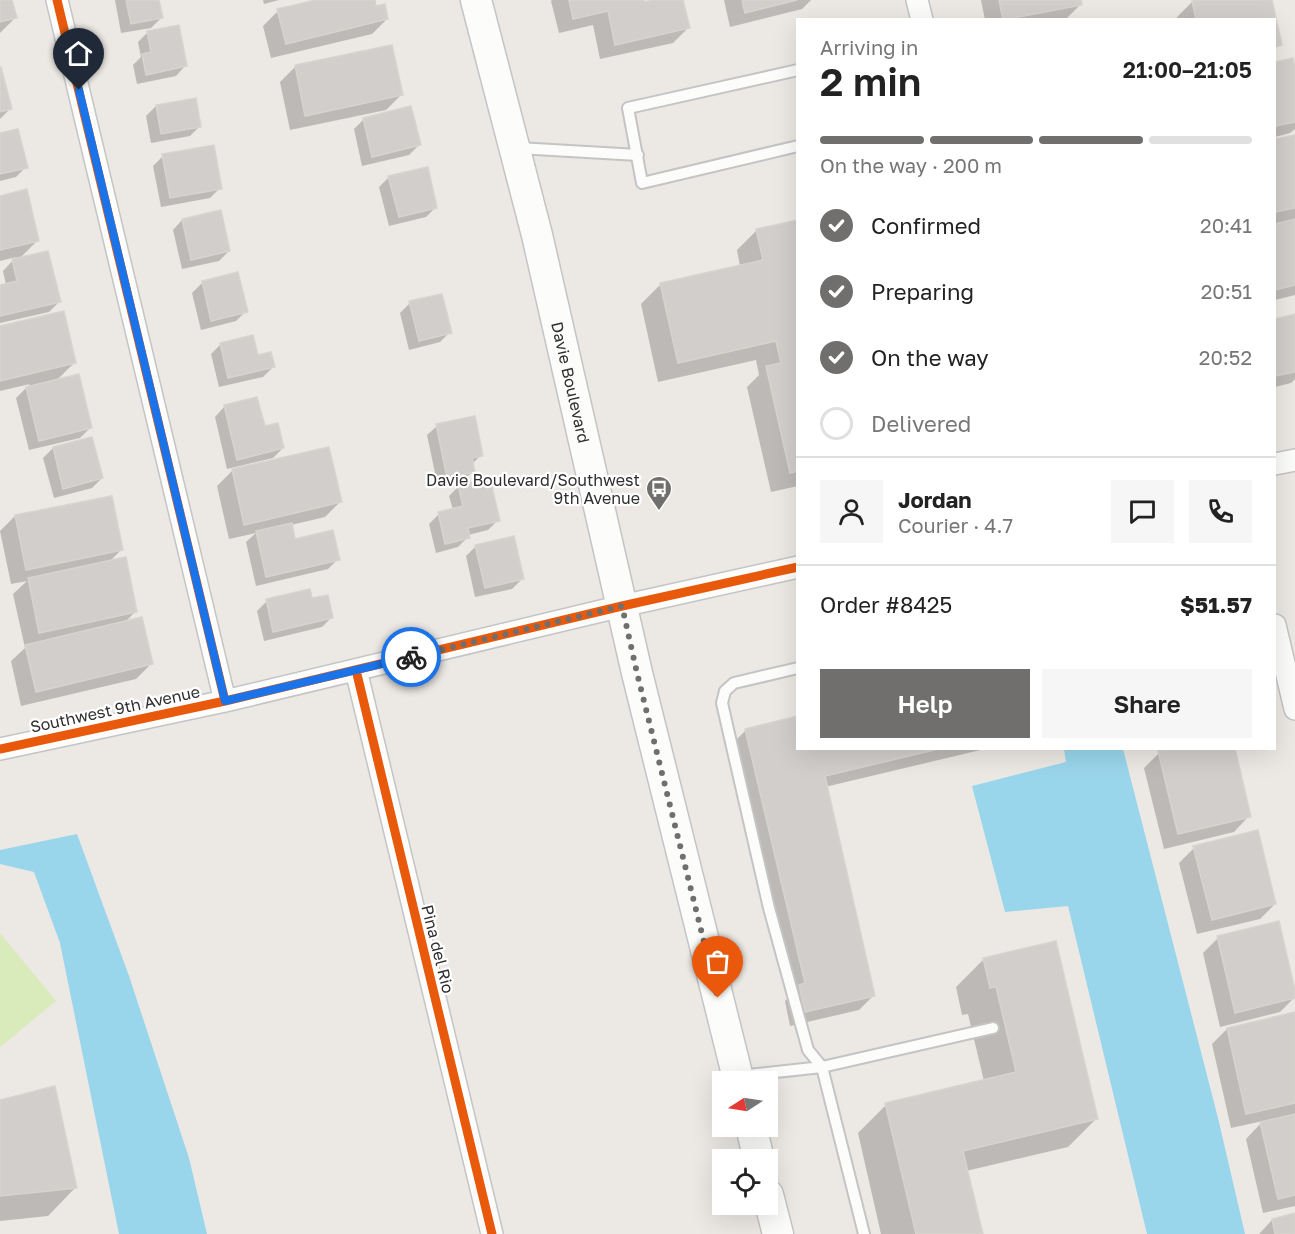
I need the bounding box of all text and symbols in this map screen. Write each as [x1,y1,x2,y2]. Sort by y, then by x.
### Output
pin [53,28,104,90]
text: Arriving in [820,35,918,59]
icon: home [62,37,95,70]
text: 21:00–21:05 [1123,56,1252,83]
text: 2 min [820,58,921,105]
text: On the way · 200 m [820,153,1002,177]
icon: check [820,209,853,242]
text: Confirmed [871,212,981,239]
text: 20:41 [1200,213,1252,237]
icon: check [820,275,853,308]
text: Preparing [871,278,974,305]
text: 20:51 [1201,279,1252,303]
street label: Davie Boulevard [547,320,594,445]
icon: check [820,341,853,374]
text: On the way [871,344,989,371]
text: 20:52 [1199,345,1252,369]
text: Delivered [871,410,971,437]
place label: Davie Boulevard/Southwest 9th Avenue [426,470,640,508]
bus stop icon: Davie Boulevard/Southwest 9th Avenue [644,474,674,512]
button: person [820,480,883,543]
button: chat [1111,480,1174,543]
button: phone [1189,480,1252,543]
text: Jordan [898,486,972,513]
text: Courier · 4.7 [898,513,1013,537]
text: Order #8425 [820,591,952,618]
text: $51.57 [1180,591,1252,618]
courier [381,627,441,687]
icon: bike [395,641,428,674]
button: Help [820,669,1030,738]
button: Share [1042,669,1252,738]
street label: Southwest 9th Avenue [28,681,202,737]
street label: Pina del Rio [417,903,459,995]
pin [692,936,743,998]
icon: bag [701,945,734,978]
north arrow [712,1071,778,1137]
map controls [712,1071,778,1215]
button: locate [712,1149,778,1215]

